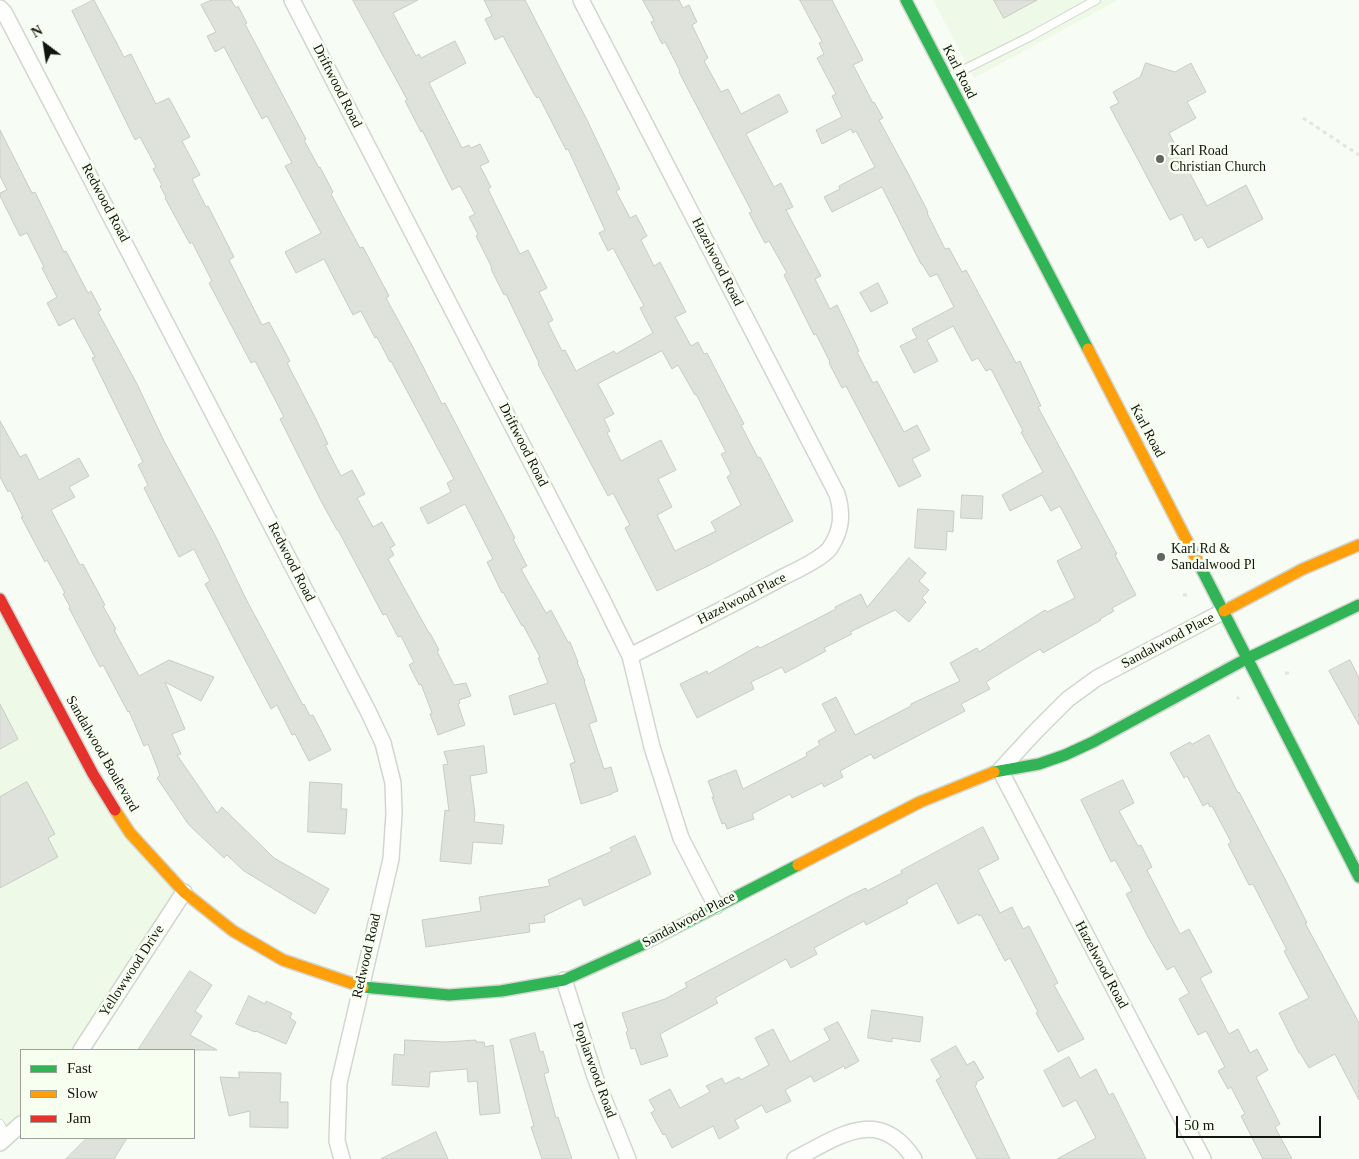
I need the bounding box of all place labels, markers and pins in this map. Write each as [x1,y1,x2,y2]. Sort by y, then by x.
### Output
place label: Karl Road Christian Church [1170,143,1266,176]
marker: Karl Road Christian Church [1154,153,1166,165]
place label: Karl Rd & Sandalwood Pl [1171,541,1255,574]
marker: Karl Rd & Sandalwood Pl [1155,551,1167,563]

